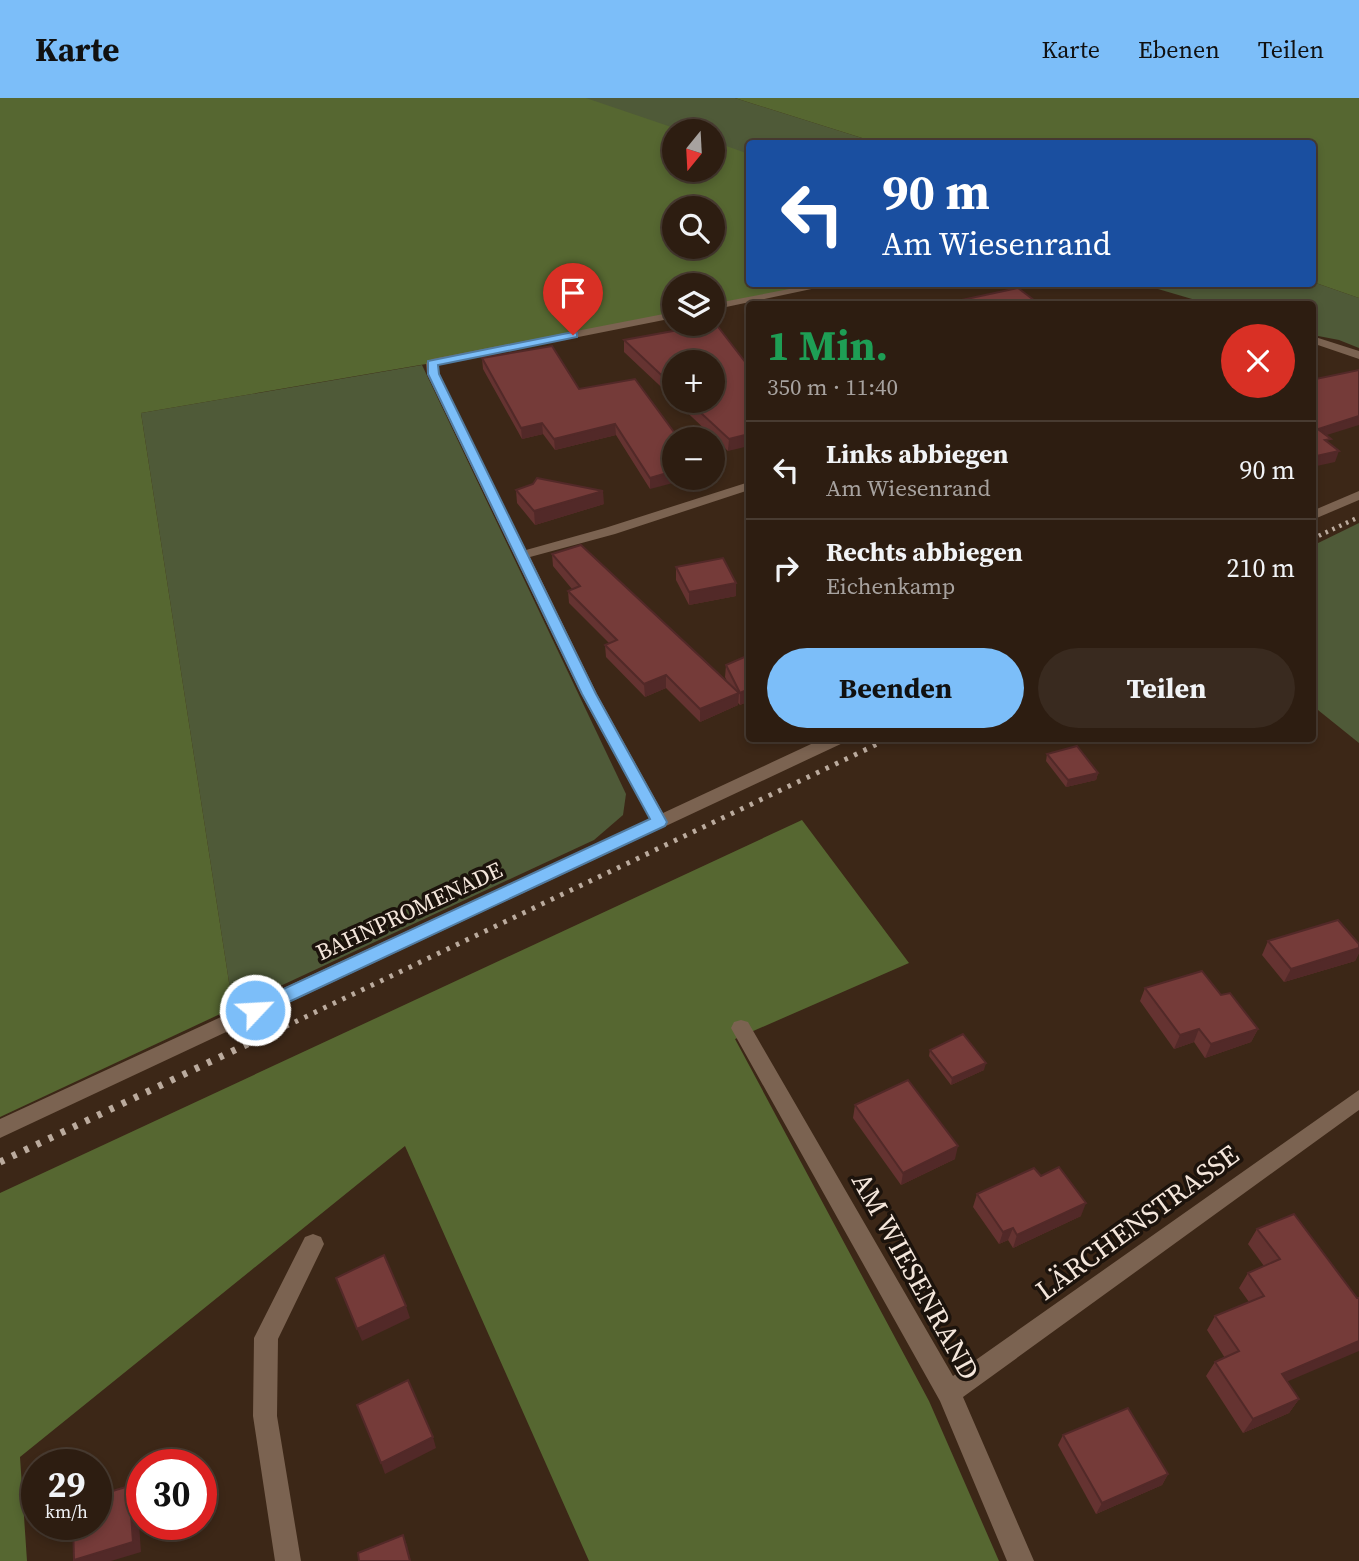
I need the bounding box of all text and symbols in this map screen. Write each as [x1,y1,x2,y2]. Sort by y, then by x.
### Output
text: Karte [35,27,120,72]
text: Karte [1041,33,1100,66]
text: Ebenen [1138,33,1220,66]
text: Teilen [1258,33,1324,66]
north arrow [662,119,724,182]
map controls [662,119,725,490]
text: 90 m [882,158,990,225]
icon: left [767,168,858,259]
button: search [662,196,725,259]
text: Am Wiesenrand [882,222,1111,266]
pin [543,263,603,335]
button: layers [662,273,725,336]
icon: arrive [554,274,592,312]
text: 1 Min. [767,316,888,374]
button: close [1221,324,1295,398]
button: + [662,350,725,413]
text: 350 m · 11:40 [767,371,898,403]
button: − [662,427,725,490]
text: Links abbiegen [826,436,1009,472]
icon: left [767,451,805,489]
text: 90 m [1240,452,1295,488]
text: Am Wiesenrand [826,472,991,504]
text: Rechts abbiegen [826,534,1023,570]
icon: right [767,549,805,587]
text: 210 m [1227,550,1295,586]
text: Eichenkamp [826,570,955,602]
button: Beenden [767,648,1024,728]
button: Teilen [1038,648,1295,728]
street label: BAHNPROMENADE [311,854,508,968]
position arrow [218,973,292,1047]
street label: LÄRCHENSTRASSE [1028,1135,1246,1309]
street label: AM WIESENRAND [843,1165,989,1387]
speed limit sign: 30 [126,1449,217,1540]
text: 29 [48,1461,85,1509]
text: km/h [45,1499,88,1524]

